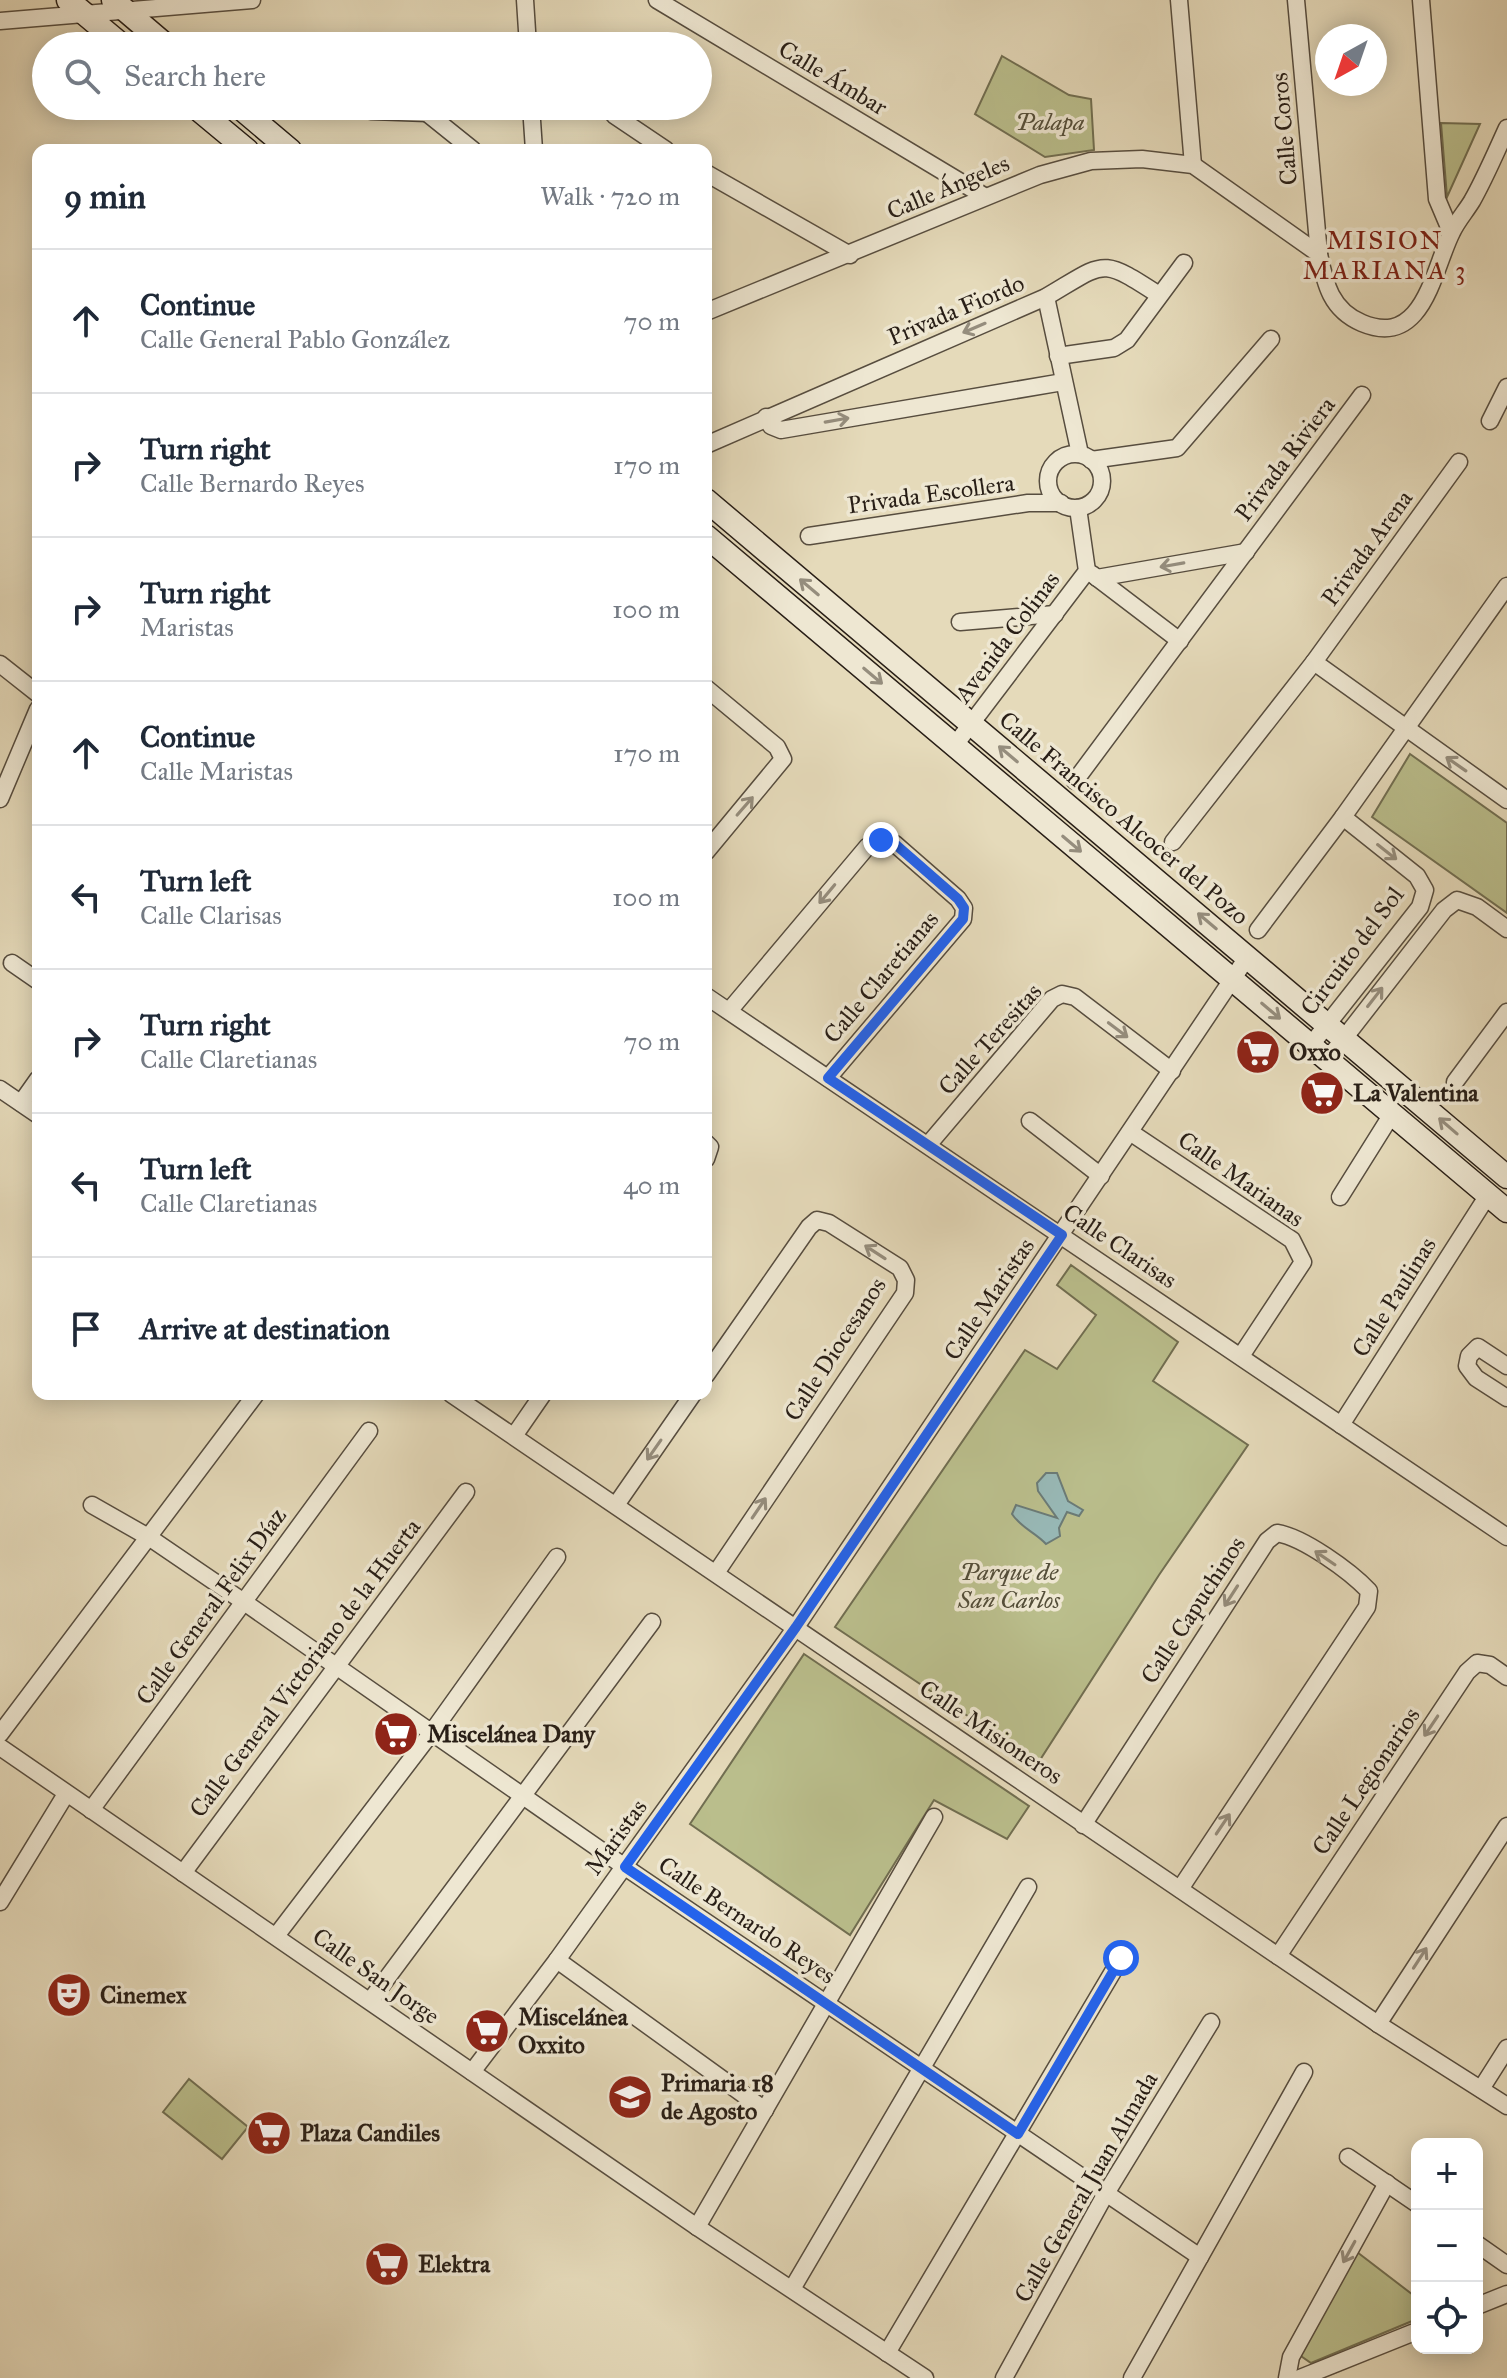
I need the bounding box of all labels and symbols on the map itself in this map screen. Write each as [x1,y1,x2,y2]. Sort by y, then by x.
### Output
north arrow [1315,24,1387,96]
street label: Calle Ámbar [773,34,893,122]
street label: Calle Coros [1264,71,1304,187]
park label: Palapa [1015,107,1085,137]
street label: Calle Ángeles [882,148,1014,226]
district label: MISION MARIANA 3 [1303,224,1467,286]
street label: Privada Fiordo [883,268,1029,352]
one-way arrow [962,321,987,336]
street label: Privada Riviera [1228,390,1342,527]
one-way arrow [824,412,850,427]
street label: Privada Escollera [846,467,1017,521]
street label: Privada Arena [1315,483,1420,612]
one-way arrow [1160,558,1185,573]
street label: Avenida Colinas [947,565,1066,709]
one-way arrow [800,578,820,596]
one-way arrow [862,667,883,685]
street label: Calle Francisco Alcocer del Pozo [993,705,1255,931]
one-way arrow [998,745,1019,763]
one-way arrow [1446,756,1467,773]
one-way arrow [736,797,754,817]
route end [863,822,899,858]
one-way arrow [1061,835,1082,853]
one-way arrow [1376,843,1397,860]
street label: Circuito del Sol [1294,880,1410,1021]
one-way arrow [818,884,836,904]
street label: Calle Claretianas [817,905,945,1049]
one-way arrow [1197,912,1218,930]
street label: Calle Teresitas [932,977,1048,1101]
one-way arrow [1367,987,1384,1008]
one-way arrow [1260,1002,1280,1020]
one-way arrow [1107,1021,1128,1038]
supermarket icon: Oxxo [1234,1028,1282,1076]
place label: Oxxo [1289,1037,1341,1067]
supermarket icon: La Valentina [1298,1069,1346,1117]
place label: La Valentina [1353,1078,1479,1108]
one-way arrow [1438,1117,1458,1135]
street label: Calle Marianas [1172,1125,1310,1233]
street label: Calle Clarisas [1057,1197,1183,1295]
street label: Calle Paulinas [1345,1231,1443,1363]
street label: Calle Maristas [937,1232,1041,1366]
one-way arrow [864,1244,887,1260]
street label: Calle Diocesanos [777,1272,893,1426]
one-way arrow [646,1438,662,1460]
one-way arrow [751,1498,767,1520]
street label: Calle General Felix Díaz [129,1501,293,1711]
street label: Calle General Victoriano de la Huerta [183,1512,428,1823]
street label: Calle Capuchinos [1134,1531,1252,1689]
one-way arrow [1314,1550,1337,1566]
park label: Parque de San Carlos [957,1557,1061,1615]
one-way arrow [1223,1584,1239,1607]
street label: Calle Misioneros [914,1673,1068,1791]
street label: Calle Legionarios [1306,1701,1426,1861]
supermarket icon: Miscelánea Dany [372,1710,420,1758]
one-way arrow [1423,1714,1439,1737]
place label: Miscelánea Dany [427,1719,597,1749]
street label: Maristas [578,1793,654,1881]
one-way arrow [1215,1813,1231,1835]
street label: Calle Bernardo Reyes [653,1850,841,1990]
street label: Calle San Jorge [307,1921,445,2031]
route start [1103,1940,1139,1976]
one-way arrow [1412,1948,1429,1970]
theatre icon: Cinemex [45,1971,93,2019]
place label: Cinemex [100,1980,187,2010]
place label: Miscelánea Oxxito [518,2002,629,2060]
supermarket icon: Miscelánea Oxxito [463,2007,511,2055]
street label: Calle General Juan Almada [1008,2066,1165,2308]
place label: Primaria 18 de Agosto [661,2068,774,2126]
school or university icon: Primaria 18 de Agosto [606,2073,654,2121]
supermarket icon: Plaza Candiles [245,2109,293,2157]
place label: Plaza Candiles [300,2118,440,2148]
one-way arrow [1341,2239,1356,2263]
supermarket icon: Elektra [363,2240,411,2288]
place label: Elektra [418,2249,491,2279]

